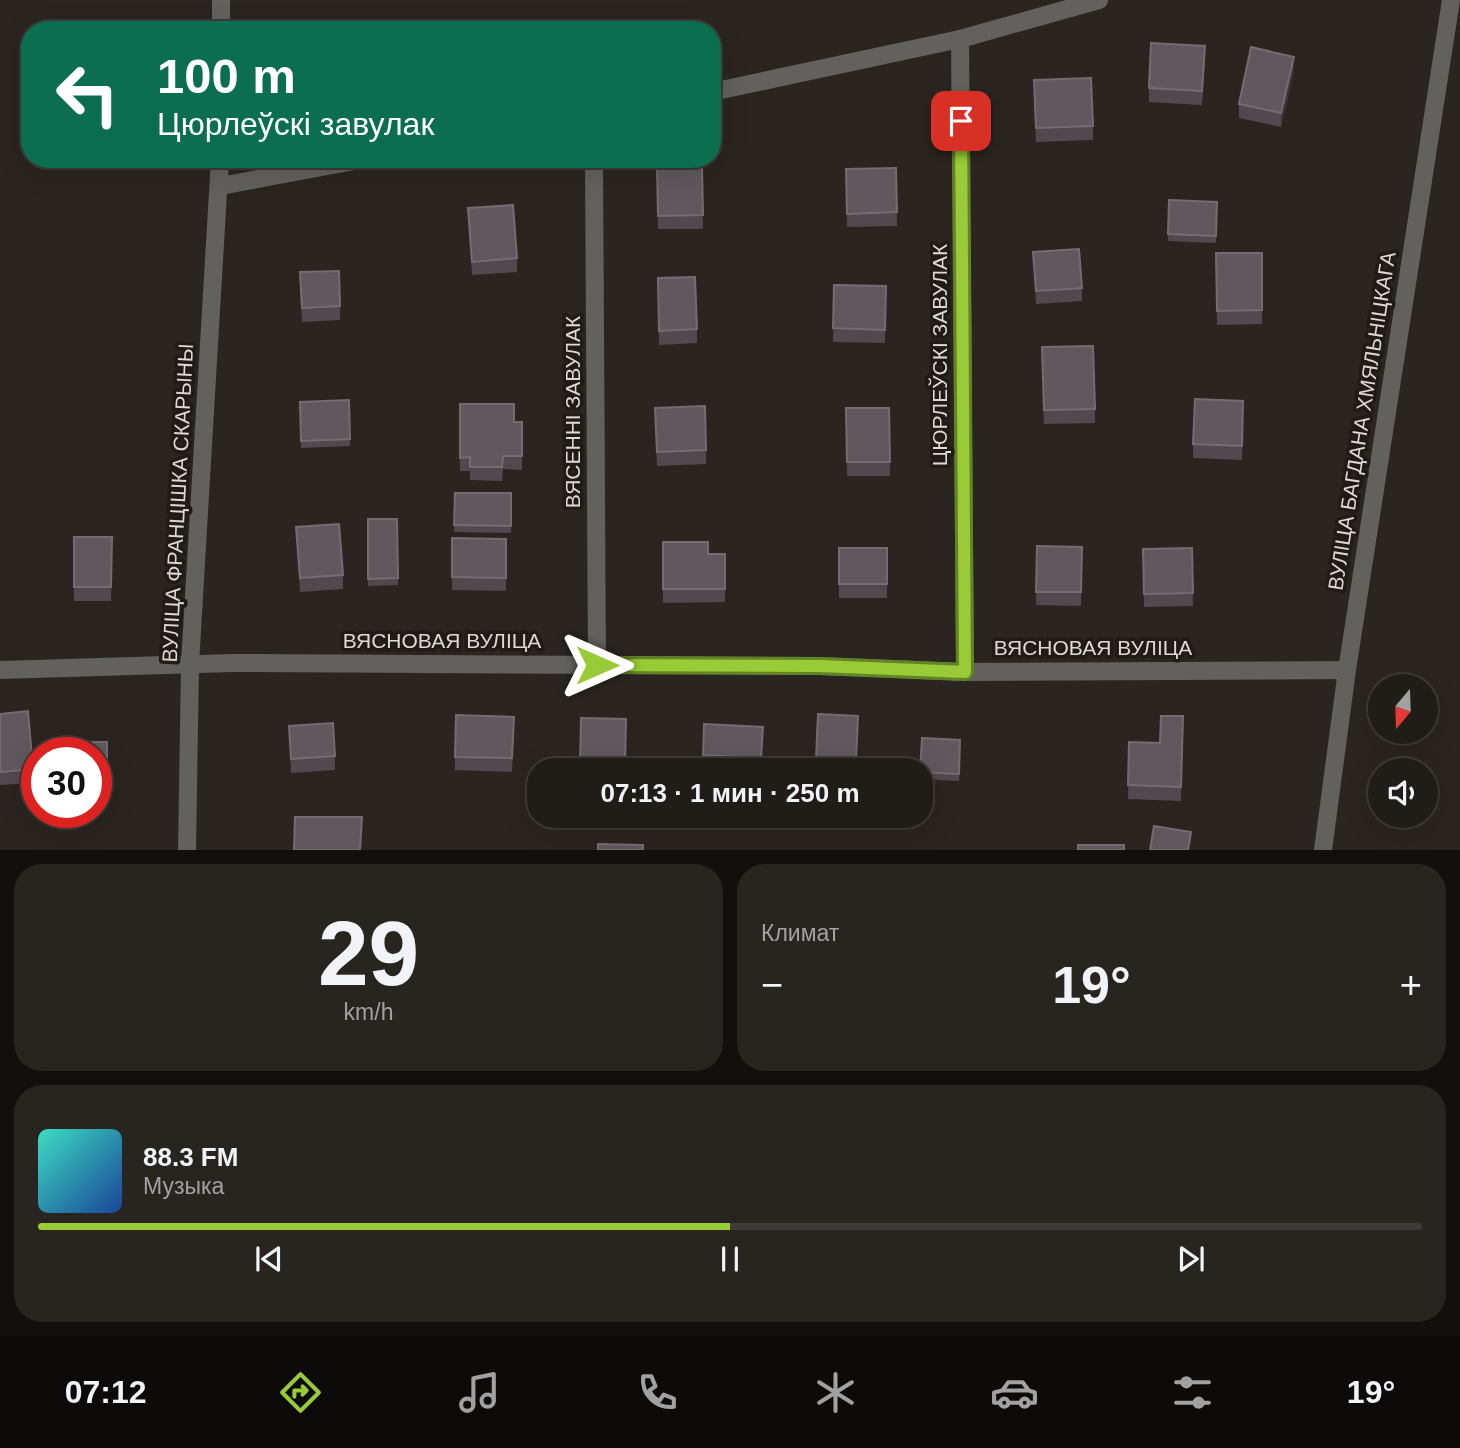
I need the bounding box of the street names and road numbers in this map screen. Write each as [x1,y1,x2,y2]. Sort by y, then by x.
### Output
street label: ЦЮРЛЕЎСКІ ЗАВУЛАК [928,243,951,466]
street label: ВУЛІЦА БАГДАНА ХМЯЛЬНІЦКАГА [1323,250,1400,592]
street label: ВЯСЕННІ ЗАВУЛАК [561,315,584,508]
street label: ВУЛІЦА ФРАНЦІШКА СКАРЫНЫ [158,343,197,663]
street label: ВЯСНОВАЯ ВУЛІЦА [343,629,541,652]
street label: ВЯСНОВАЯ ВУЛІЦА [994,636,1192,659]

